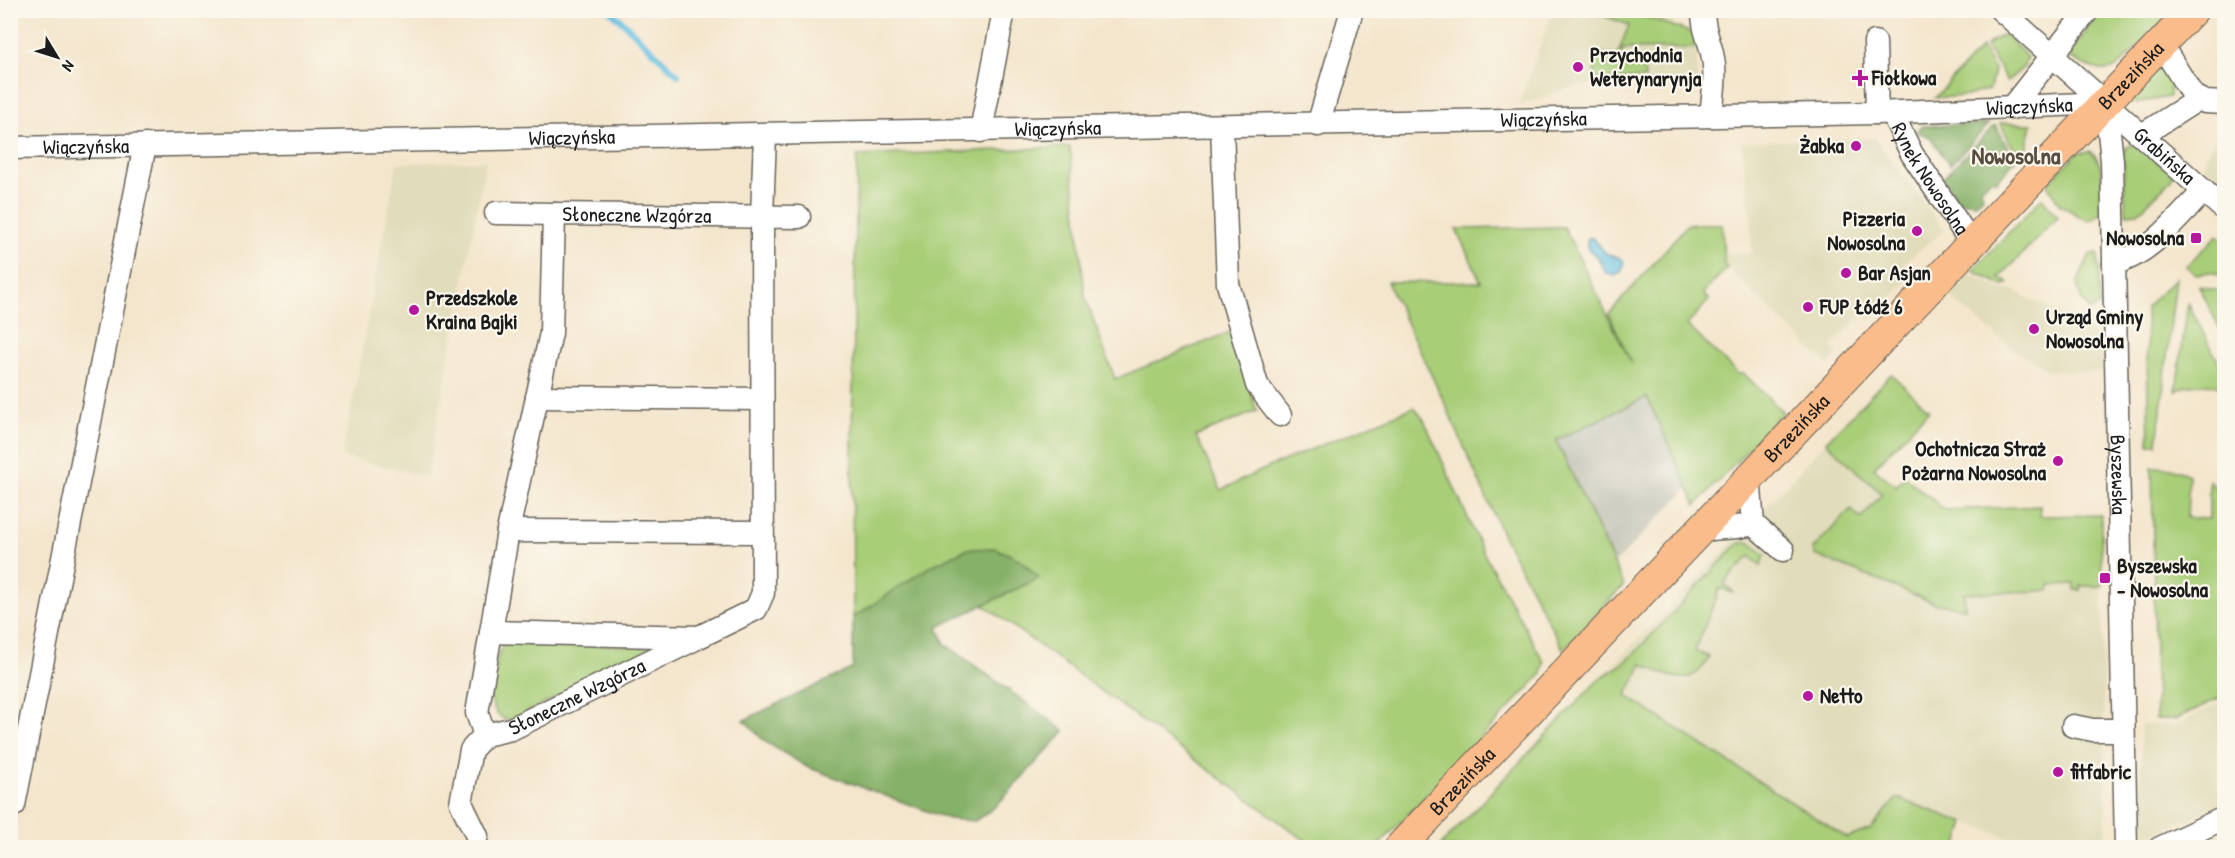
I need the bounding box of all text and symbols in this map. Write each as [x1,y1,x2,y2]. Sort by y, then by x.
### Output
north arrow [27,27,87,87]
street label: Brzezińska [2091,35,2170,116]
place label: Przychodnia Weterynarynja [1590,40,1702,94]
text: N [57,56,80,77]
marker: Przychodnia Weterynarynja [1571,60,1585,74]
place label: Fiołkowa [1871,63,1937,92]
marker: Fiołkowa [1853,71,1867,85]
street label: Wiączyńska [1986,89,2073,122]
street label: Wiączyńska [1500,103,1587,134]
street label: Wiączyńska [1014,113,1101,143]
street label: Rynek Nowosolna [1885,117,1977,240]
street label: Grabińska [2127,120,2202,191]
street label: Wiączyńska [528,122,615,152]
street label: Wiączyńska [42,131,129,161]
place label: Żabka [1800,131,1845,160]
marker: Żabka [1849,139,1863,153]
district label: Nowosolna [1972,139,2061,171]
street label: Słoneczne Wzgórza [562,199,711,230]
place label: Pizzeria Nowosolna [1827,204,1906,257]
place label: Nowosolna [2106,223,2185,252]
marker: Pizzeria Nowosolna [1910,224,1924,238]
marker: Nowosolna [2189,231,2203,245]
place label: Bar Asjan [1858,258,1931,287]
marker: Bar Asjan [1839,266,1853,280]
place label: Przedszkole Kraina Bajki [426,283,519,336]
place label: FUP Łódź 6 [1819,292,1903,321]
marker: FUP Łódź 6 [1801,300,1815,314]
place label: Urząd Gminy Nowosolna [2046,302,2143,355]
marker: Przedszkole Kraina Bajki [407,303,421,317]
marker: Urząd Gminy Nowosolna [2027,322,2041,336]
street label: Brzezińska [1757,387,1836,469]
place label: Ochotnicza Straż Pożarna Nowosolna [1902,434,2047,487]
street label: Byszewska [2104,434,2134,515]
marker: Ochotnicza Straż Pożarna Nowosolna [2051,454,2065,468]
place label: Byszewska - Nowosolna [2117,551,2209,604]
marker: Byszewska - Nowosolna [2098,571,2112,585]
street label: Słoneczne Wzgórza [503,651,650,742]
place label: Netto [1820,681,1863,710]
marker: Netto [1801,689,1815,703]
street label: Brzezińska [1422,740,1501,821]
place label: fitfabric [2070,757,2132,786]
marker: fitfabric [2051,765,2065,779]

